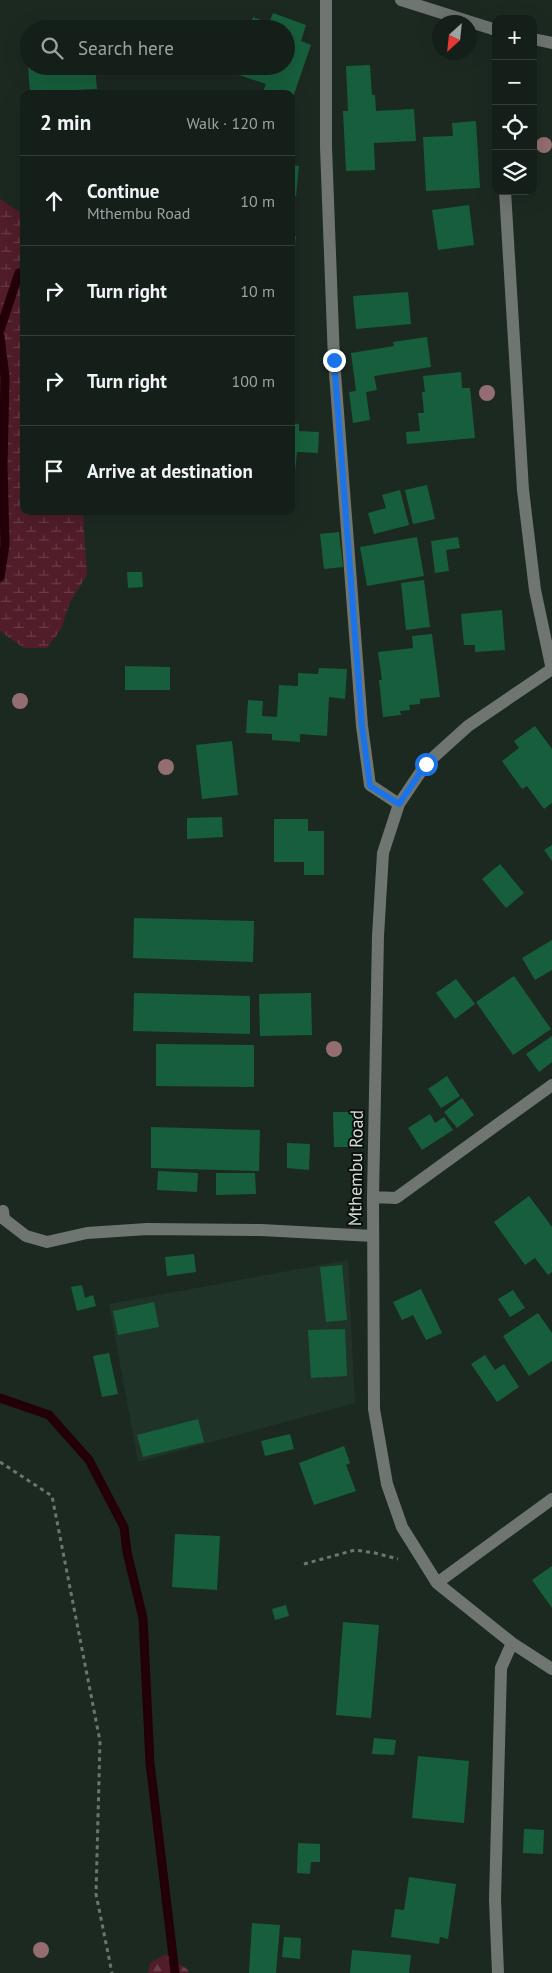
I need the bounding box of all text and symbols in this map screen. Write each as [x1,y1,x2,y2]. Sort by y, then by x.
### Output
north arrow [432,15,477,60]
map controls [492,15,537,195]
button: + [492,15,537,60]
search box [20,20,295,75]
icon: search [38,34,66,62]
text: Search here [78,36,174,60]
button: − [492,60,537,105]
button: locate [492,105,537,150]
text: 2 min [40,109,91,136]
text: Walk · 120 m [186,113,275,133]
button: layers [492,150,537,195]
text: Continue [87,179,159,203]
icon: ahead [40,187,68,215]
text: 10 m [240,191,275,211]
text: Mthembu Road [87,203,190,223]
icon: right [40,277,68,305]
text: Turn right [87,279,167,303]
text: 10 m [240,281,275,301]
route end [323,349,346,372]
icon: right [40,367,68,395]
text: Turn right [87,369,167,393]
text: 100 m [232,371,275,391]
icon: arrive [40,457,68,485]
text: Arrive at destination [87,459,253,483]
route start [415,753,438,776]
street label: Mthembu Road [343,1110,368,1226]

